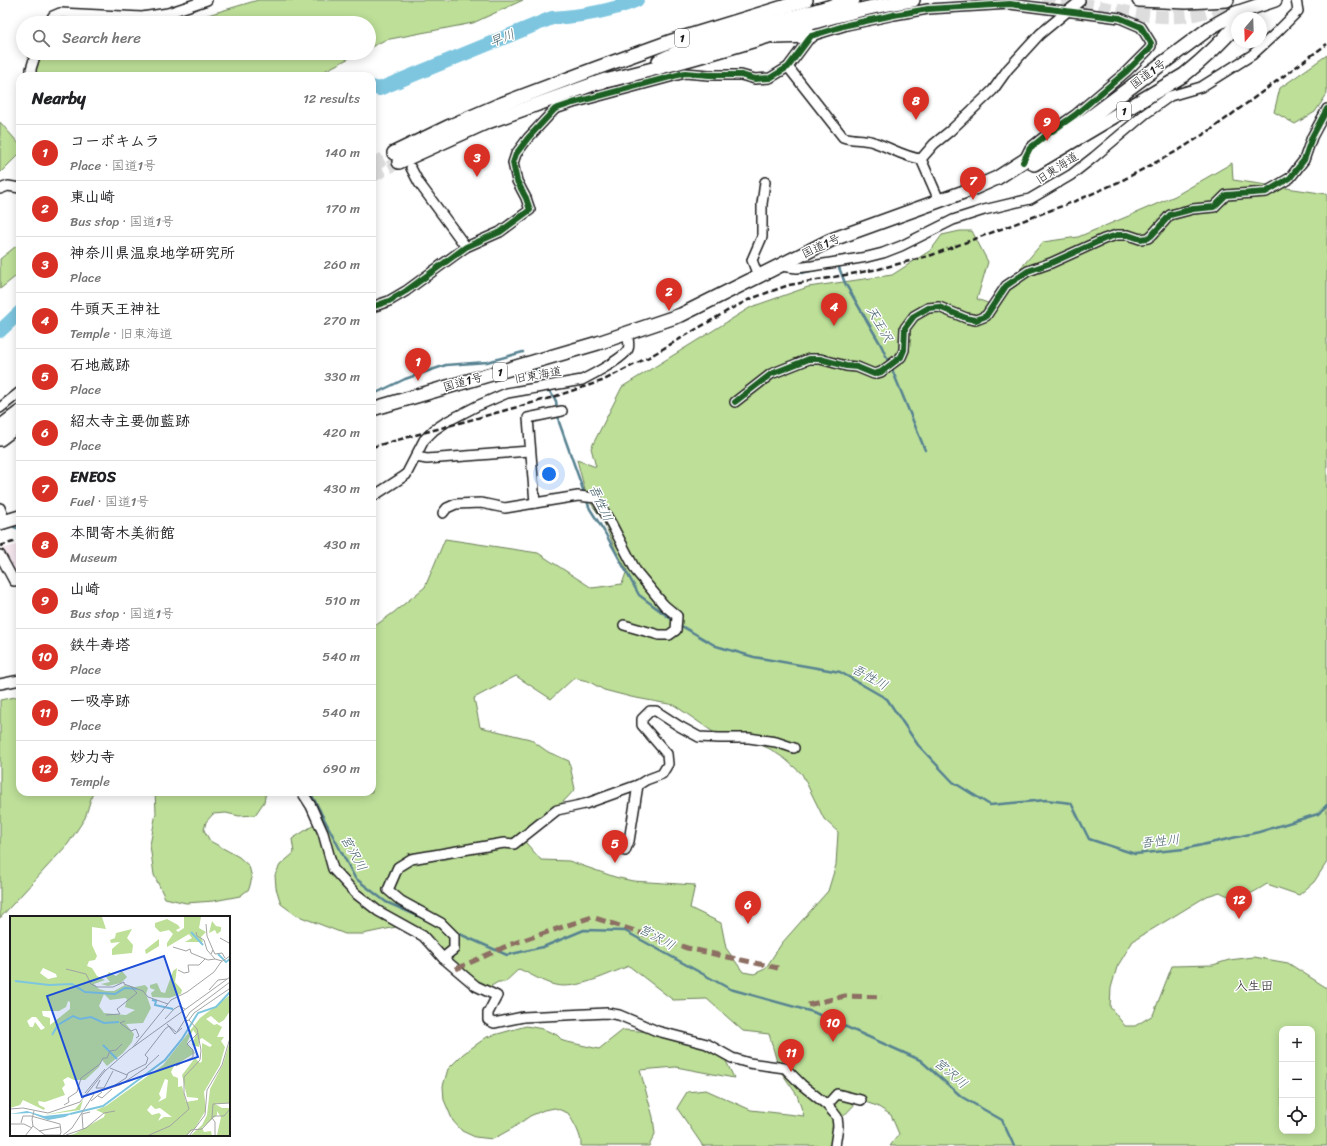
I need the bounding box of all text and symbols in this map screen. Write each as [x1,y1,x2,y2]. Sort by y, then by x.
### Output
north arrow [1231,12,1267,48]
search box [16,16,376,60]
water label: 早川 [486,22,518,54]
text: Search here [62,25,141,51]
icon: search [30,27,52,49]
road number: 1 [675,29,689,47]
street label: 国道1号 [1125,53,1171,95]
text: Nearby [32,83,86,113]
text: 12 results [303,87,360,110]
pin: 8 [903,87,929,120]
road number: 1 [1117,102,1131,120]
pin: 9 [1034,108,1060,141]
text: コーポキムラ [70,128,160,154]
text: 1 [42,141,48,164]
text: 140 m [325,141,360,164]
pin: 3 [464,144,490,177]
street label: 旧東海道 [1031,146,1083,190]
text: Place · 国道1号 [70,154,156,177]
pin: 7 [960,167,986,200]
text: 東山崎 [70,184,115,210]
text: 2 [41,197,49,220]
text: 170 m [325,197,360,220]
text: Bus stop · 国道1号 [70,210,174,233]
street label: 国道1号 [798,227,844,265]
text: 神奈川県温泉地学研究所 [70,240,235,266]
text: 3 [41,253,49,276]
text: 260 m [324,253,360,276]
text: Place [70,266,101,289]
pin: 2 [656,278,682,311]
pin: 4 [821,293,847,326]
text: 牛頭天王神社 [70,296,160,322]
water label: 天王沢 [860,301,900,347]
text: 4 [41,309,49,332]
text: 270 m [323,309,360,332]
text: Temple · 旧東海道 [70,322,172,345]
pin: 1 [405,348,431,381]
text: 石地蔵跡 [70,352,130,378]
street label: 旧東海道 [512,360,564,390]
road number: 1 [493,363,507,381]
text: 5 [41,365,49,388]
text: 330 m [324,365,360,388]
street label: 国道1号 [440,366,486,398]
text: Place [70,378,101,401]
text: 紹太寺主要伽藍跡 [70,408,190,434]
text: 6 [41,421,49,444]
text: 420 m [323,421,360,444]
text: Place [70,434,101,457]
text: ENEOS [70,464,116,490]
your location [539,464,559,484]
text: 7 [41,477,49,500]
text: 430 m [323,477,360,500]
water label: 吾性川 [583,481,619,525]
text: Fuel · 国道1号 [70,490,149,513]
text: 本間寄木美術館 [70,520,175,546]
text: 8 [41,533,49,556]
text: 430 m [323,533,360,556]
text: Museum [70,546,117,569]
text: 山崎 [70,576,100,602]
text: 9 [41,589,49,612]
text: 510 m [325,589,360,612]
text: Bus stop · 国道1号 [70,602,174,625]
text: 鉄牛寿塔 [70,632,130,658]
text: 10 [38,645,52,668]
text: 540 m [322,645,360,668]
water label: 吾性川 [847,657,893,697]
text: Place [70,658,101,681]
text: 一吸亭跡 [70,688,130,714]
text: 11 [39,701,51,724]
text: 540 m [322,701,360,724]
text: Place [70,714,101,737]
text: 妙力寺 [70,744,115,770]
text: 12 [38,757,52,780]
text: 690 m [323,757,360,780]
text: Temple [70,770,110,793]
water label: 吾性川 [1139,828,1181,854]
water label: 宮沢川 [334,830,374,876]
pin: 5 [602,830,628,863]
pin: 12 [1226,886,1252,919]
pin: 6 [735,891,761,924]
inset map [10,916,230,1136]
water label: 宮沢川 [634,917,680,957]
district label: 入生田 [1234,974,1274,997]
pin: 10 [820,1009,846,1042]
map controls [1279,1026,1315,1134]
button: + [1279,1026,1315,1062]
pin: 11 [778,1039,804,1072]
water label: 宮沢川 [929,1052,973,1094]
button: − [1279,1062,1315,1098]
button: locate [1279,1098,1315,1134]

